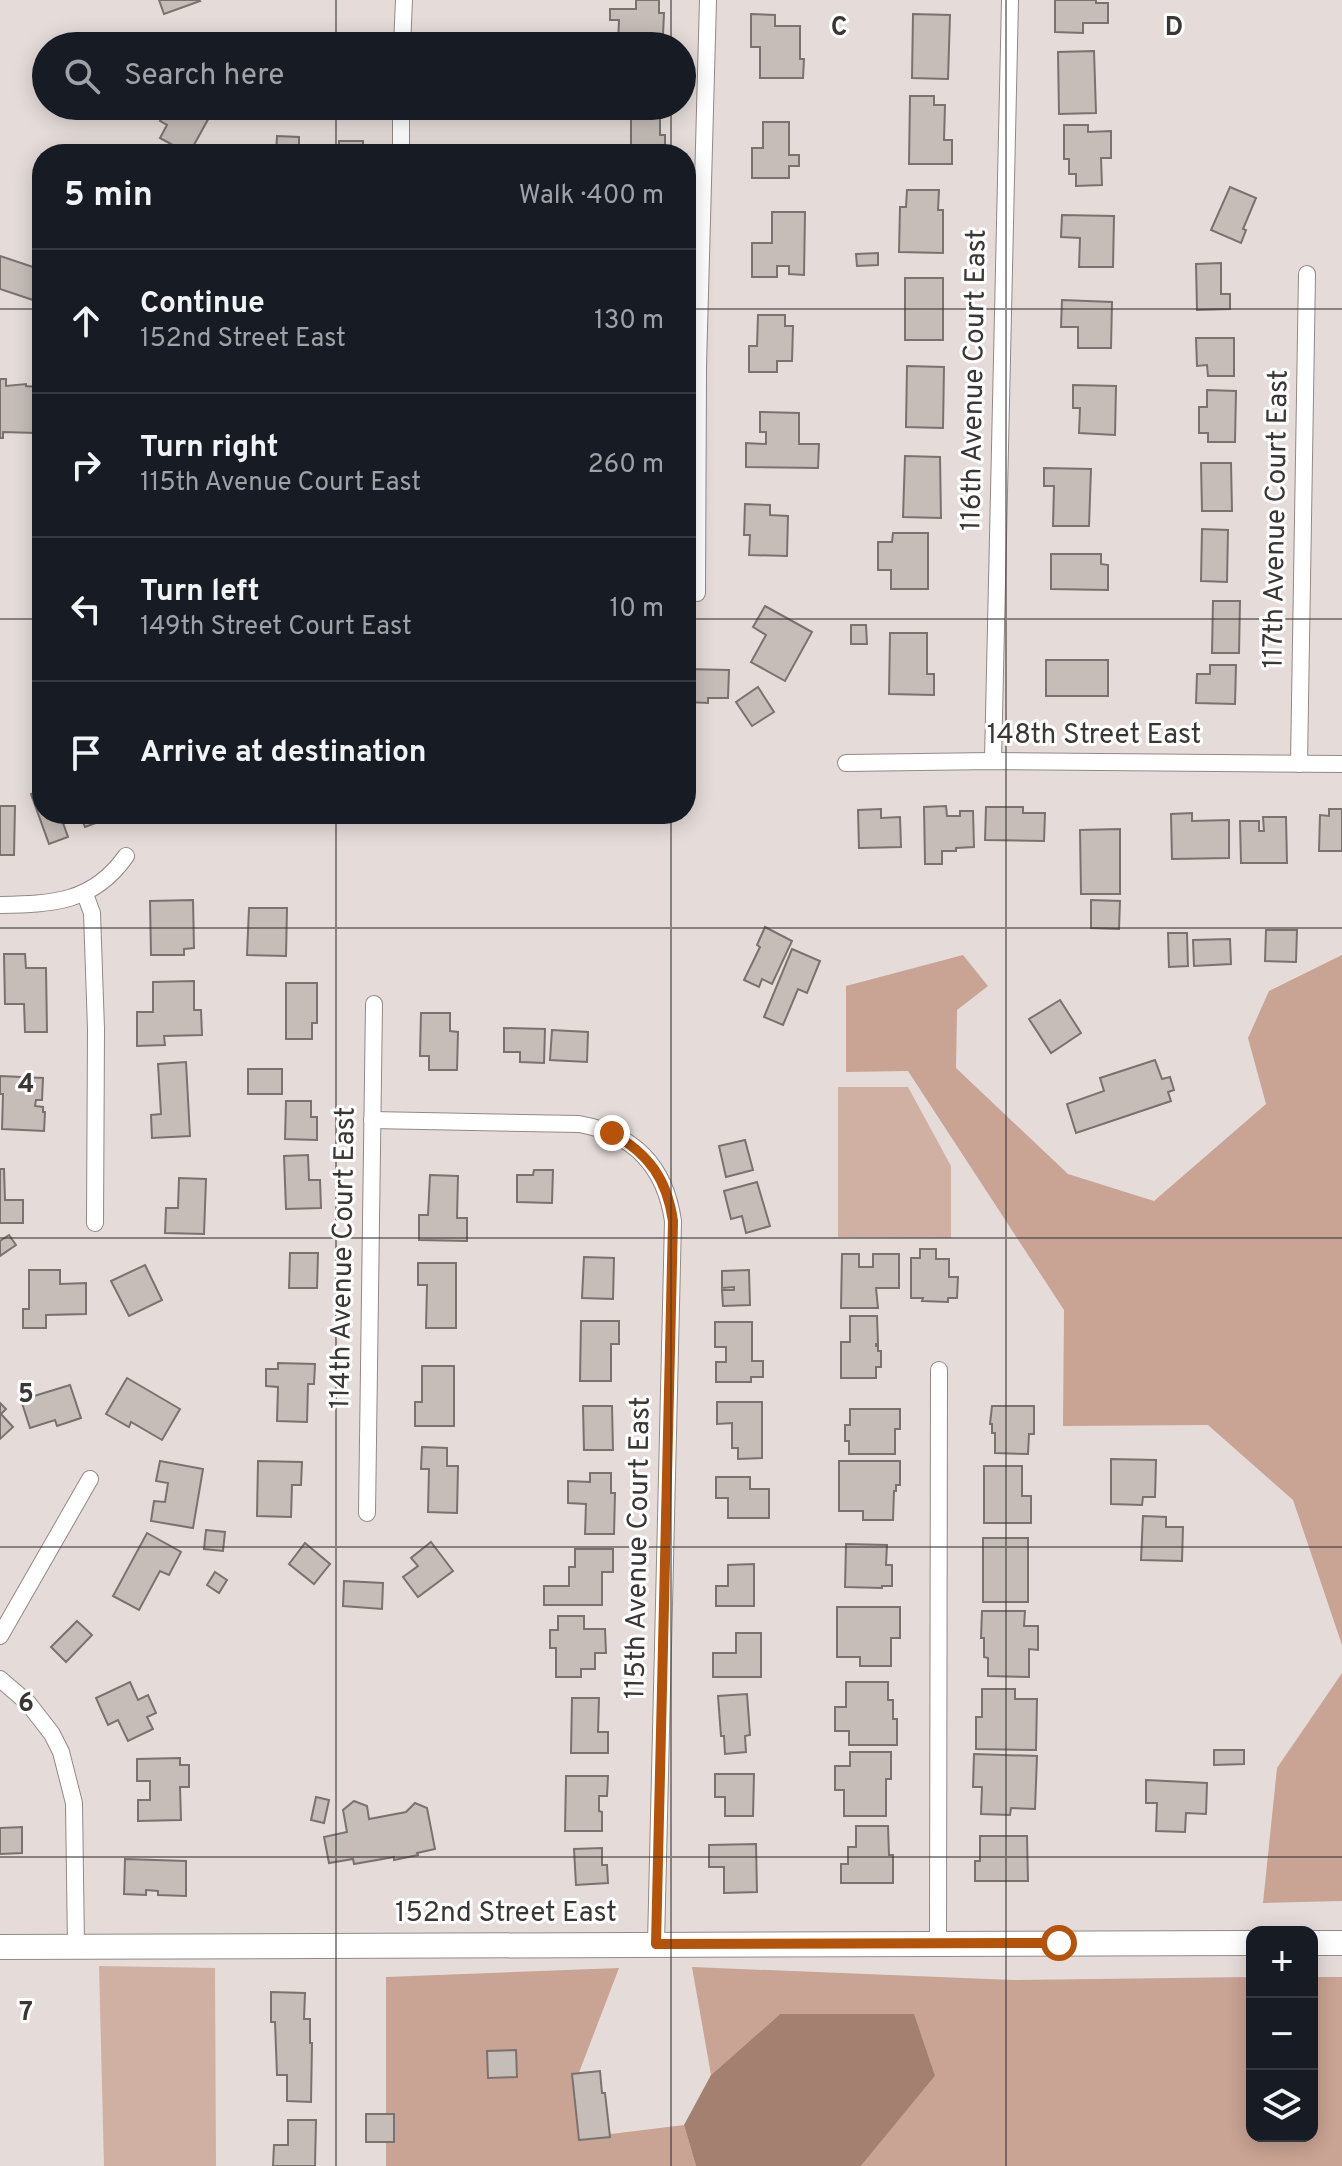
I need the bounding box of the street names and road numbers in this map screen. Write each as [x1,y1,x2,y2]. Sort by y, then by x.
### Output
street label: 116th Avenue Court East [954,229,996,531]
street label: 117th Avenue Court East [1256,369,1298,669]
street label: 148th Street East [987,718,1201,754]
street label: 114th Avenue Court East [323,1107,365,1409]
street label: 115th Avenue Court East [618,1396,660,1700]
street label: 152nd Street East [395,1896,617,1932]

